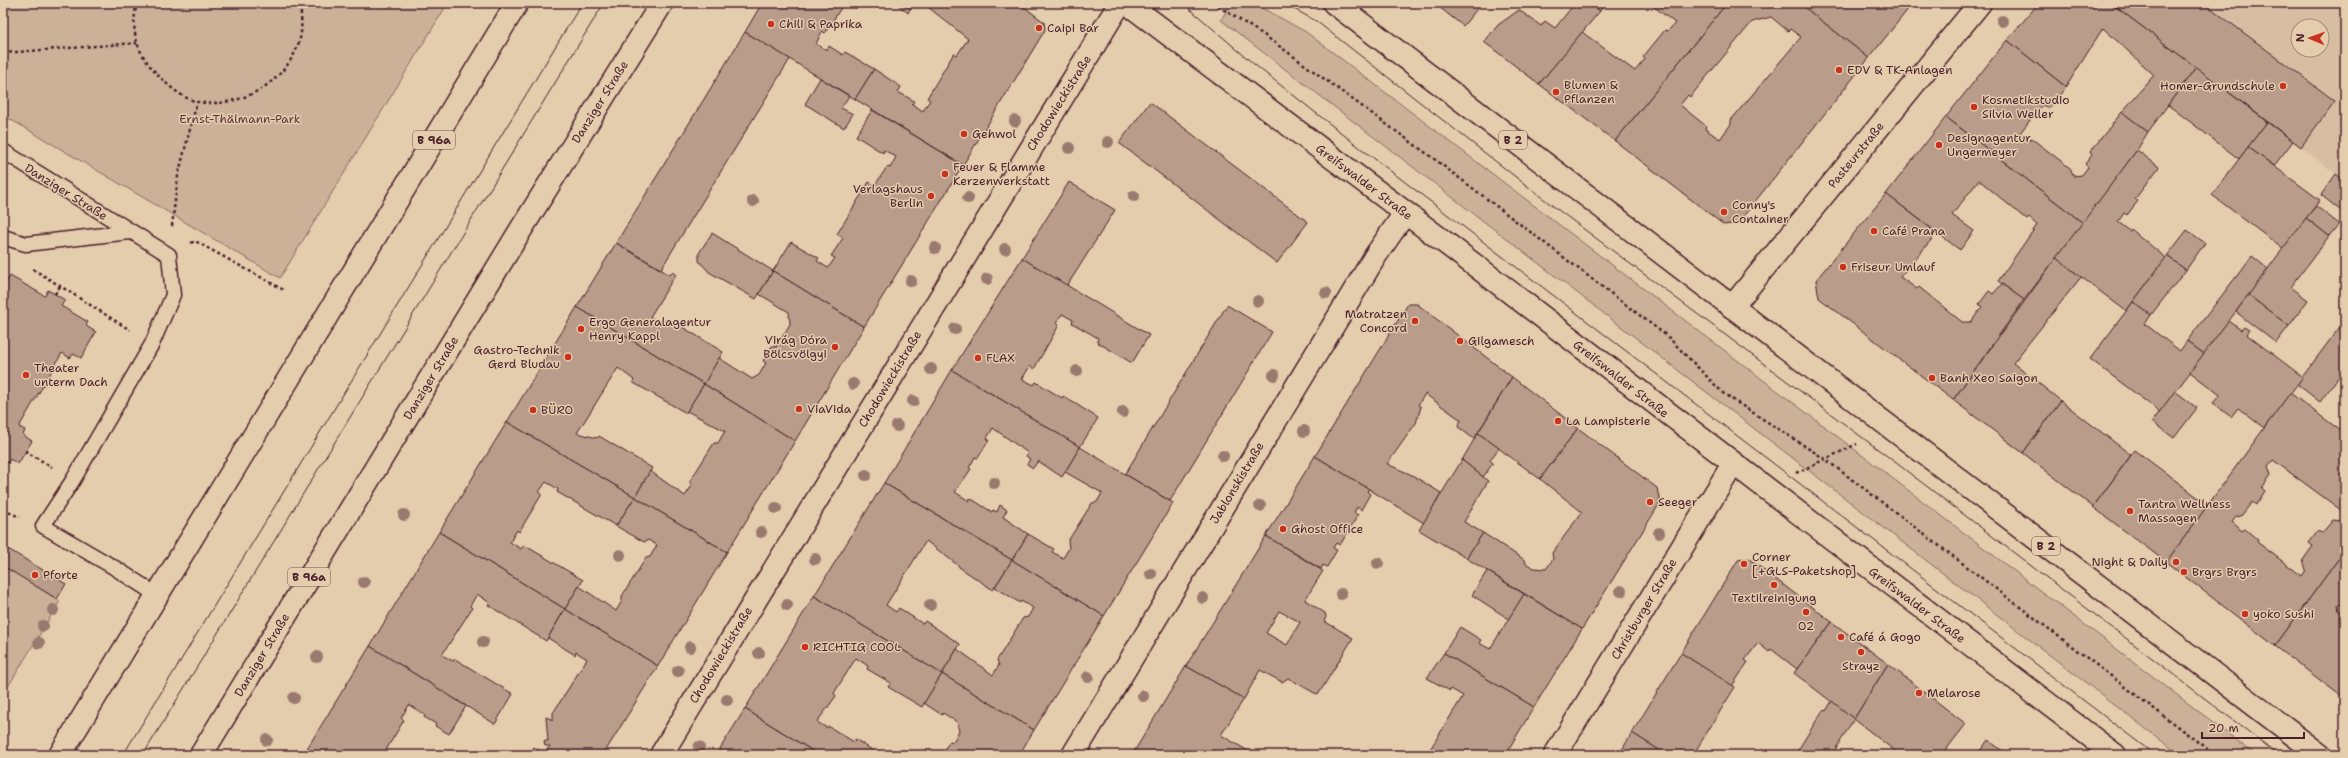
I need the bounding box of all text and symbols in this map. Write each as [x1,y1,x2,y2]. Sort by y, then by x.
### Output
place label: Chili & Paprika [779,16,863,32]
north arrow [2290,18,2330,58]
marker: Chili & Paprika [766,19,776,29]
place label: Caipi Bar [1047,20,1099,36]
marker: Caipi Bar [1034,23,1044,33]
text: N [2293,33,2308,42]
street label: Chodowieckistraße [1023,52,1095,154]
street label: Danziger Straße [568,57,632,146]
place label: EDV & TK-Anlagen [1847,62,1953,78]
marker: EDV & TK-Anlagen [1834,65,1844,75]
place label: Blumen & Pflanzen [1564,77,1618,107]
place label: Homer-Grundschule [2160,78,2275,94]
marker: Homer-Grundschule [2278,81,2288,91]
marker: Blumen & Pflanzen [1551,87,1561,97]
place label: Kosmetikstudio Silvia Weller [1982,92,2070,122]
marker: Kosmetikstudio Silvia Weller [1969,102,1979,112]
park label: Ernst-Thälmann-Park [179,111,301,127]
street label: Pasteurstraße [1824,118,1888,191]
place label: Gehwol [972,126,1017,142]
marker: Gehwol [959,129,969,139]
place label: Designagentur Ungermeyer [1947,130,2031,160]
road number: B 96a [413,131,455,149]
road number: B 2 [1499,131,1527,149]
street label: Greifswalder Straße [1312,140,1416,224]
marker: Designagentur Ungermeyer [1934,140,1944,150]
place label: Feuer & Flamme Kerzenwerkstatt [953,159,1050,189]
street label: Danziger Straße [22,160,111,224]
marker: Feuer & Flamme Kerzenwerkstatt [940,169,950,179]
place label: Verlagshaus Berlin [853,181,923,211]
marker: Verlagshaus Berlin [926,191,936,201]
place label: Conny's Container [1732,197,1789,227]
marker: Conny's Container [1719,207,1729,217]
place label: Café Prana [1882,223,1946,239]
marker: Café Prana [1869,226,1879,236]
place label: Friseur Umlauf [1851,259,1936,275]
marker: Friseur Umlauf [1838,262,1848,272]
place label: Matratzen Concord [1345,306,1407,336]
place label: Ergo Generalagentur Henry Kappl [589,314,712,344]
marker: Matratzen Concord [1410,316,1420,326]
marker: Ergo Generalagentur Henry Kappl [576,324,586,334]
street label: Chodowieckistraße [855,328,925,430]
place label: Virág Dóra Bölcsvölgyi [763,332,828,362]
street label: Danziger Straße [400,333,462,423]
place label: Gilgamesch [1468,333,1535,349]
marker: Gilgamesch [1455,336,1465,346]
street label: Greifswalder Straße [1570,337,1672,422]
place label: Gastro-Technik Gerd Bludau [474,342,560,372]
marker: Virág Dóra Bölcsvölgyi [830,342,840,352]
place label: FLAX [986,350,1015,366]
marker: Gastro-Technik Gerd Bludau [563,352,573,362]
marker: FLAX [973,353,983,363]
place label: Theater unterm Dach [34,360,108,390]
marker: Theater unterm Dach [21,370,31,380]
place label: Banh Xeo Saigon [1940,370,2038,386]
marker: Banh Xeo Saigon [1927,373,1937,383]
place label: ViaVida [807,401,852,417]
place label: BÜRO [541,402,573,418]
marker: ViaVida [794,404,804,414]
marker: BÜRO [528,405,538,415]
place label: La Lampisterie [1566,413,1651,429]
marker: La Lampisterie [1553,416,1563,426]
street label: Jablonskistraße [1206,439,1268,527]
place label: Seeger [1658,494,1698,510]
place label: Tantra Wellness Massagen [2138,496,2231,526]
marker: Seeger [1645,497,1655,507]
marker: Tantra Wellness Massagen [2125,506,2135,516]
place label: Ghost Office [1291,521,1364,537]
marker: Ghost Office [1278,524,1288,534]
road number: B 2 [2032,537,2060,555]
place label: Corner [+GLS-Paketshop] [1752,549,1856,579]
place label: Night & Daily [2091,554,2168,570]
street label: Christburger Straße [1607,555,1681,662]
marker: Night & Daily [2171,557,2181,567]
marker: Corner [+GLS-Paketshop] [1739,559,1749,569]
street label: Greifswalder Straße [1865,563,1969,647]
place label: Brgrs Brgrs [2192,564,2257,580]
place label: Pforte [43,567,78,583]
marker: Brgrs Brgrs [2179,567,2189,577]
road number: B 96a [288,568,330,586]
marker: Pforte [30,570,40,580]
marker: Textilreinigung [1769,580,1779,590]
place label: Textilreinigung [1732,590,1816,606]
street label: Chodowieckistraße [686,604,756,706]
place label: yoko Sushi [2253,606,2314,622]
marker: O2 [1801,607,1811,617]
marker: yoko Sushi [2240,609,2250,619]
street label: Danziger Straße [231,610,293,700]
place label: O2 [1798,618,1814,634]
place label: Café á Gogo [1849,629,1921,645]
marker: Café á Gogo [1836,632,1846,642]
place label: RICHTIG COOL [813,639,901,655]
marker: RICHTIG COOL [800,642,810,652]
marker: Strayz [1856,647,1866,657]
place label: Strayz [1842,658,1880,674]
place label: Melarose [1927,685,1981,701]
marker: Melarose [1914,688,1924,698]
scale bar [2202,714,2304,740]
text: 20 m [2208,720,2239,736]

